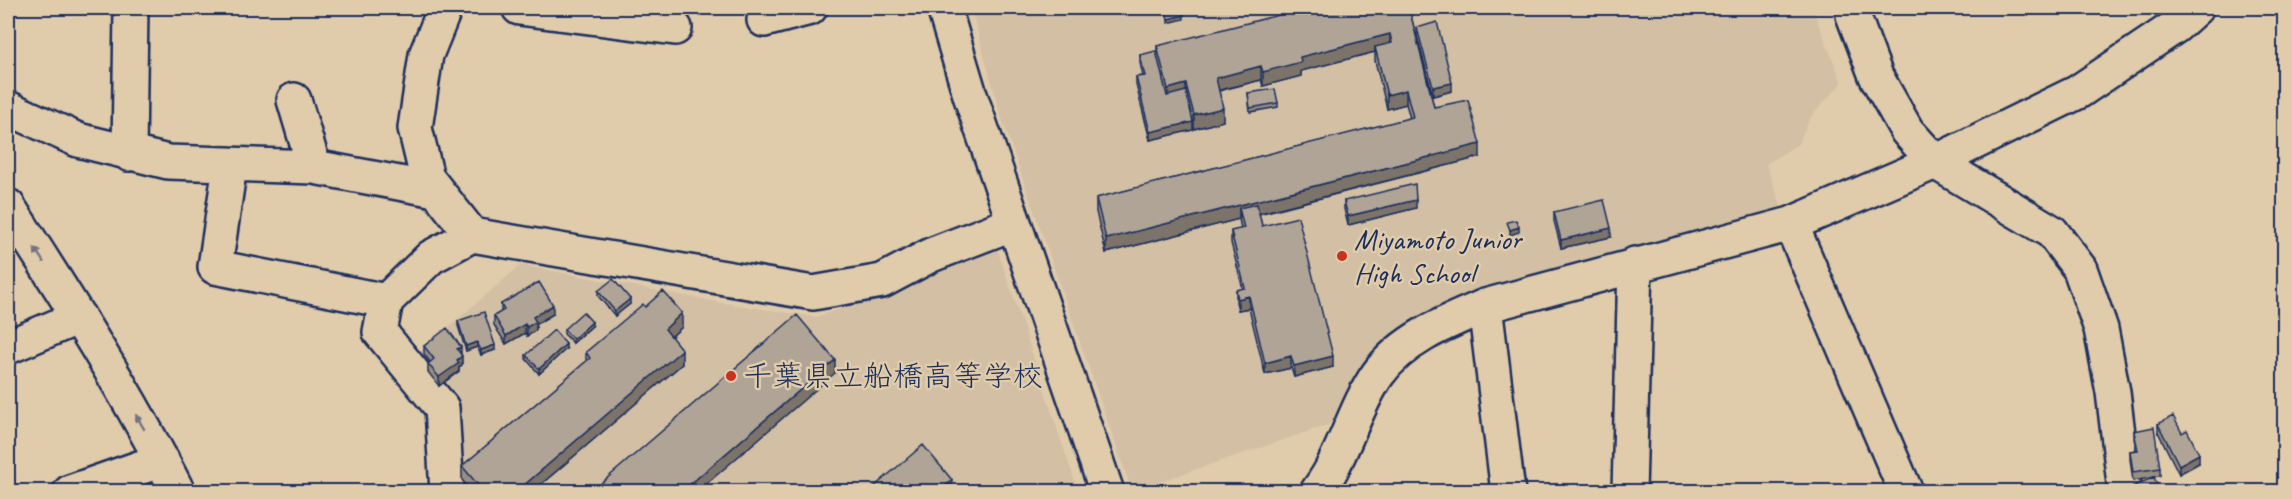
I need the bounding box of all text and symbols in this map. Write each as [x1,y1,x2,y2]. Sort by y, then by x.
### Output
place label: Miyamoto Junior High School [1354,220,1523,292]
one-way arrow [34,247,45,263]
marker: Miyamoto Junior High School [1335,249,1349,263]
place label: 千葉県立船橋高等学校 [743,357,1043,395]
marker: 千葉県立船橋高等学校 [724,369,738,383]
one-way arrow [135,413,145,430]

